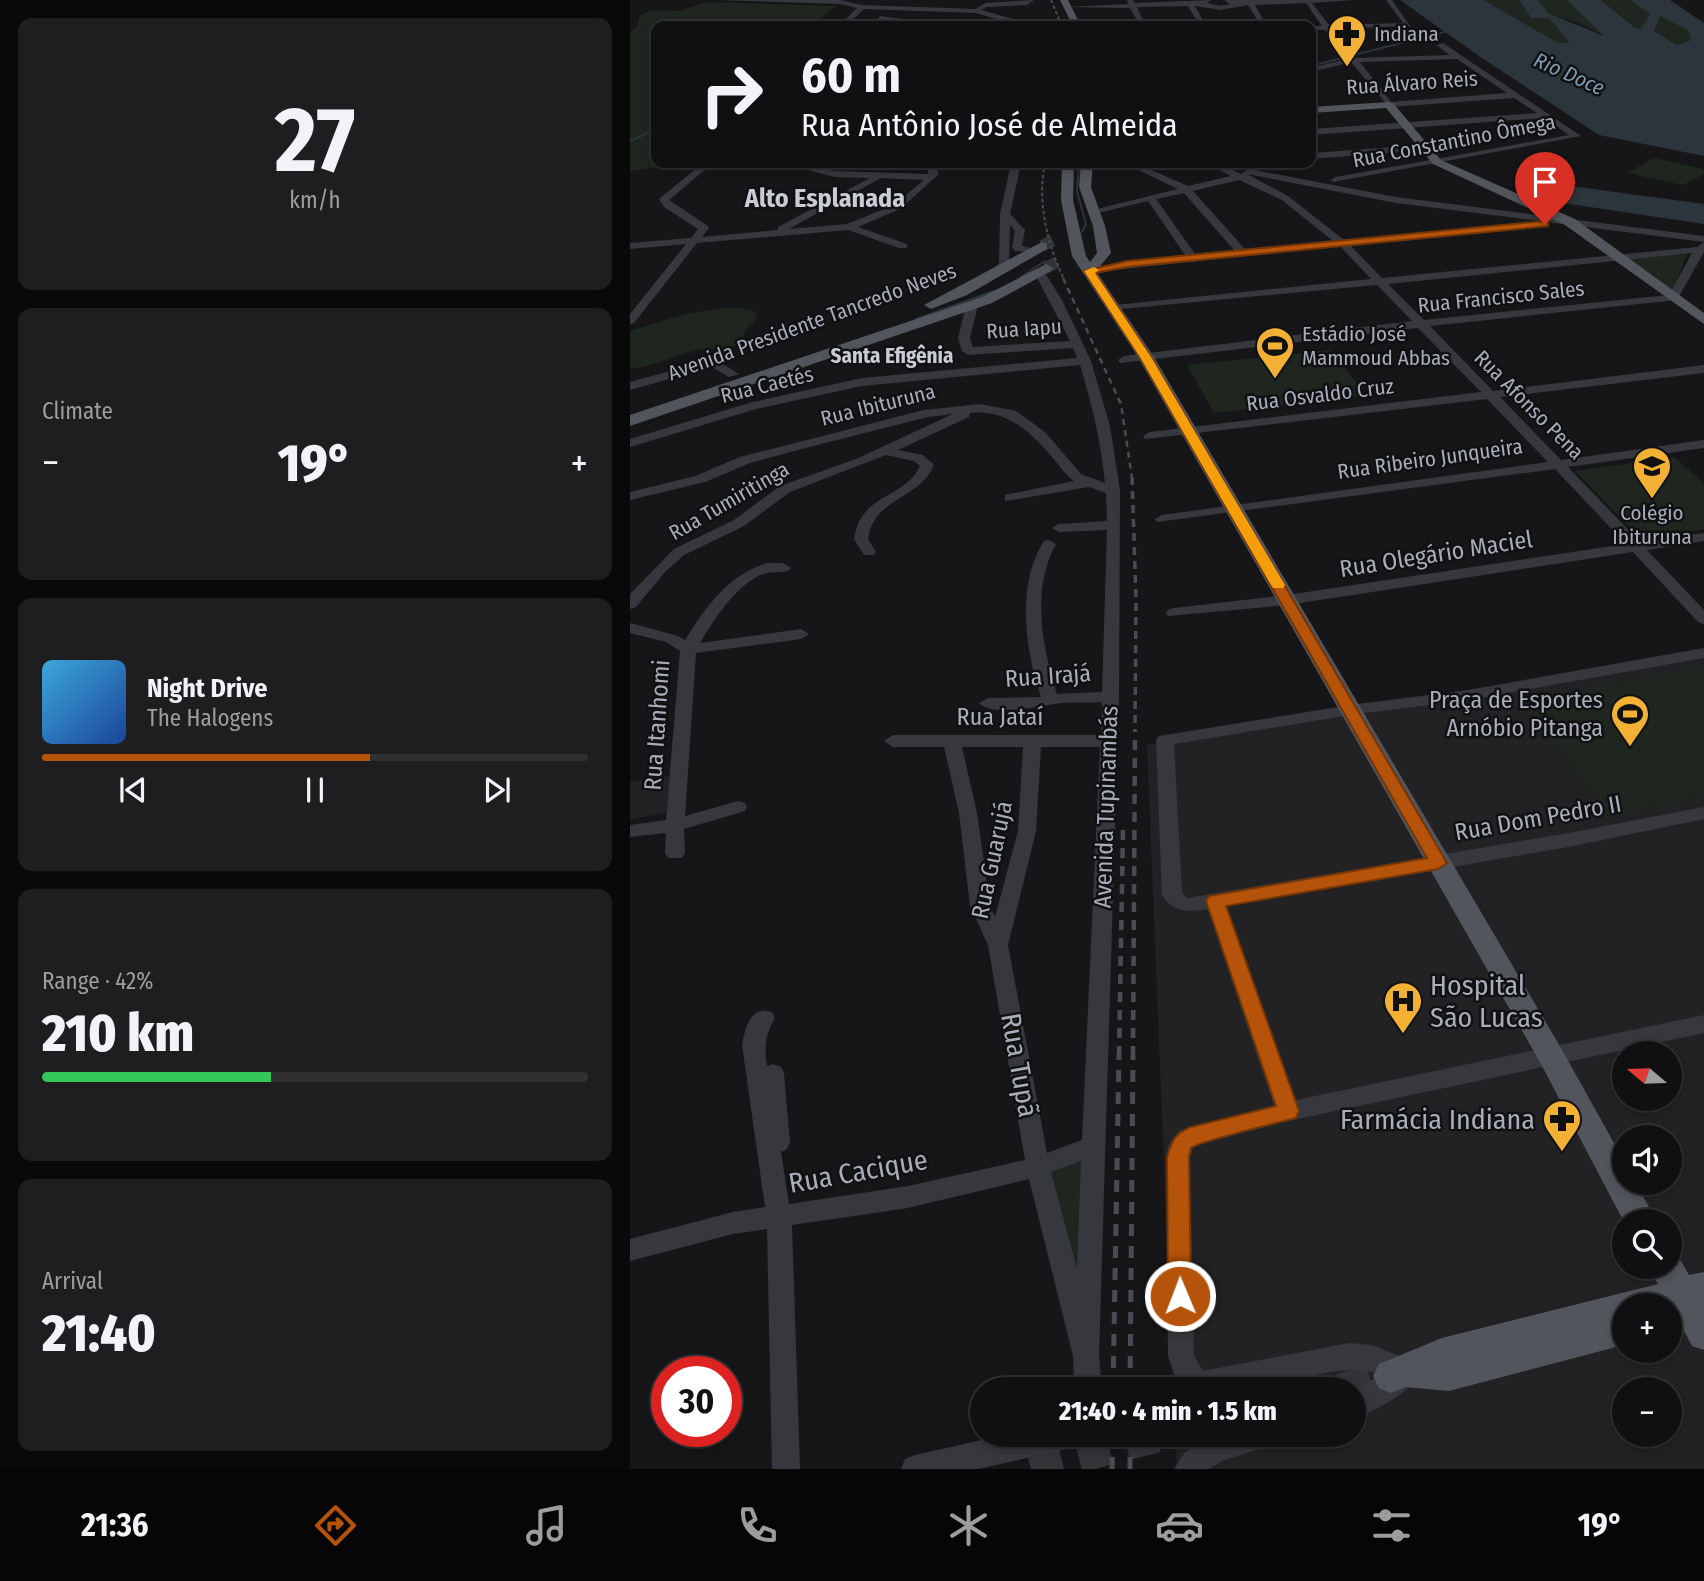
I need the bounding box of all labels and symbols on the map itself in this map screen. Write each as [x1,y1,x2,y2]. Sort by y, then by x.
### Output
pharmacy icon: Indiana [1326,13,1368,68]
place label: Indiana [1374,21,1439,47]
water label: Rio Doce [1530,47,1608,101]
street label: Rua Álvaro Reis [1345,65,1479,101]
street label: Rua Constantino Ômega [1351,109,1557,173]
pin [1515,152,1575,224]
district label: Alto Esplanada [744,183,905,214]
street label: Avenida Presidente Tancredo Neves [664,258,960,386]
street label: Rua Francisco Sales [1416,275,1586,319]
street label: Rua Iapu [985,313,1063,345]
place label: Estádio José Mammoud Abbas [1302,321,1450,371]
sports icon: Estádio José Mammoud Abbas [1254,325,1296,380]
district label: Santa Efigênia [831,343,953,369]
street label: Rua Afonso Pena [1469,345,1589,465]
street label: Rua Caetés [718,361,816,409]
street label: Rua Osvaldo Cruz [1245,373,1395,417]
street label: Rua Ibituruna [818,378,938,432]
street label: Rua Ribeiro Junqueira [1336,433,1524,485]
school or university icon: Colégio Ibituruna [1631,445,1673,500]
street label: Rua Tumiritinga [664,456,794,546]
place label: Colégio Ibituruna [1612,500,1692,550]
street label: Rua Olegário Maciel [1338,525,1534,583]
street label: Rua Itanhomi [638,659,676,791]
street label: Rua Irajá [1004,659,1092,693]
place label: Praça de Esportes Arnóbio Pitanga [1429,686,1603,742]
sports icon: Praça de Esportes Arnóbio Pitanga [1609,693,1651,748]
street label: Rua Jataí [957,703,1043,731]
street label: Avenida Tupinambás [1088,705,1124,909]
street label: Rua Dom Pedro II [1452,790,1624,846]
street label: Rua Guarujá [966,798,1018,922]
place label: Hospital São Lucas [1430,969,1543,1034]
hospital icon: Hospital São Lucas [1382,980,1424,1035]
street label: Rua Tupã [994,1010,1045,1120]
north arrow [1612,1041,1682,1111]
pharmacy icon: Farmácia Indiana [1541,1098,1583,1153]
place label: Farmácia Indiana [1340,1103,1535,1136]
street label: Rua Cacique [786,1143,930,1200]
position arrow [1143,1259,1217,1333]
speed limit sign: 30 [651,1356,742,1447]

